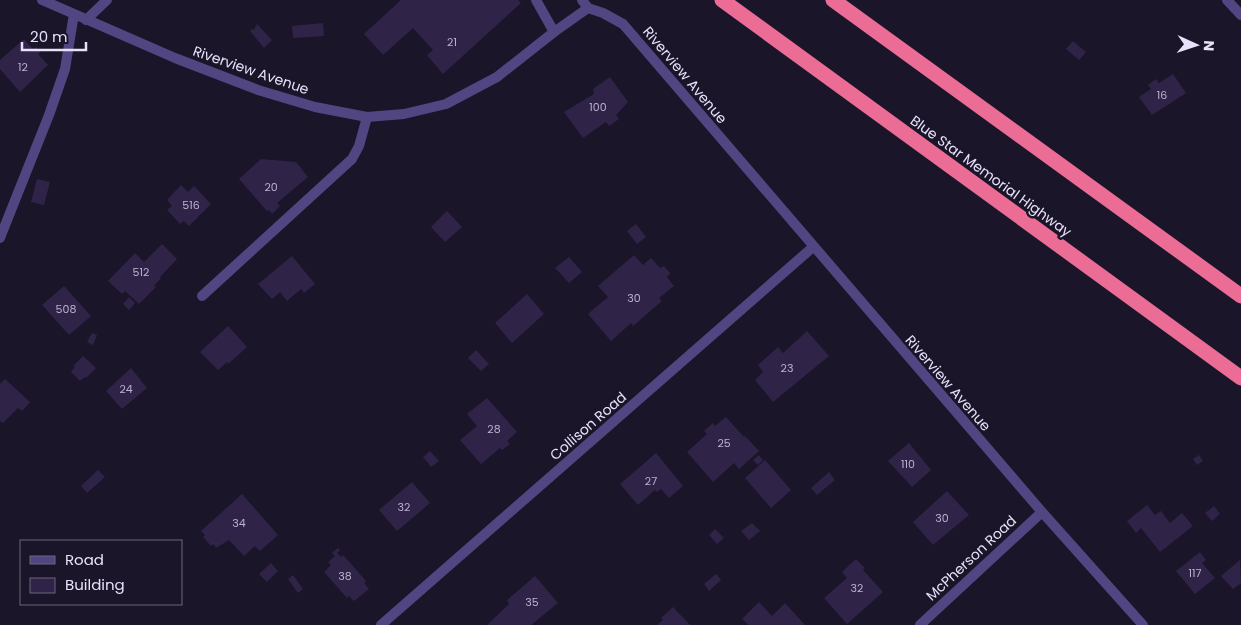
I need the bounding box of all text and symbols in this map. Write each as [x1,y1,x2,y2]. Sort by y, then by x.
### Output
scale bar [22,20,86,52]
north arrow [1171,20,1221,70]
street label: Riverview Avenue [638,22,732,128]
text: 20 m [30,26,68,47]
house number: 21 [447,34,457,50]
text: N [1199,40,1219,51]
street label: Riverview Avenue [190,41,312,99]
house number: 12 [18,59,28,75]
house number: 16 [1157,87,1167,103]
house number: 100 [589,99,607,115]
street label: Blue Star Memorial Highway [906,111,1076,241]
house number: 20 [264,179,278,195]
house number: 516 [182,197,200,213]
house number: 512 [133,264,149,280]
house number: 30 [627,290,641,306]
house number: 508 [56,301,76,317]
street label: Riverview Avenue [901,331,996,436]
house number: 23 [781,360,793,376]
house number: 24 [119,381,133,397]
street label: Collison Road [545,387,631,465]
house number: 28 [487,421,501,437]
house number: 25 [717,435,731,451]
house number: 110 [901,456,915,472]
house number: 27 [645,473,657,489]
house number: 32 [398,499,410,515]
house number: 30 [935,510,949,526]
street label: McPherson Road [921,511,1021,605]
house number: 34 [232,515,246,531]
legend [20,540,182,605]
text: Road [65,549,104,570]
house number: 117 [1188,565,1202,581]
house number: 38 [338,568,352,584]
text: Building [65,574,125,595]
house number: 32 [851,580,863,596]
house number: 35 [525,594,539,610]

